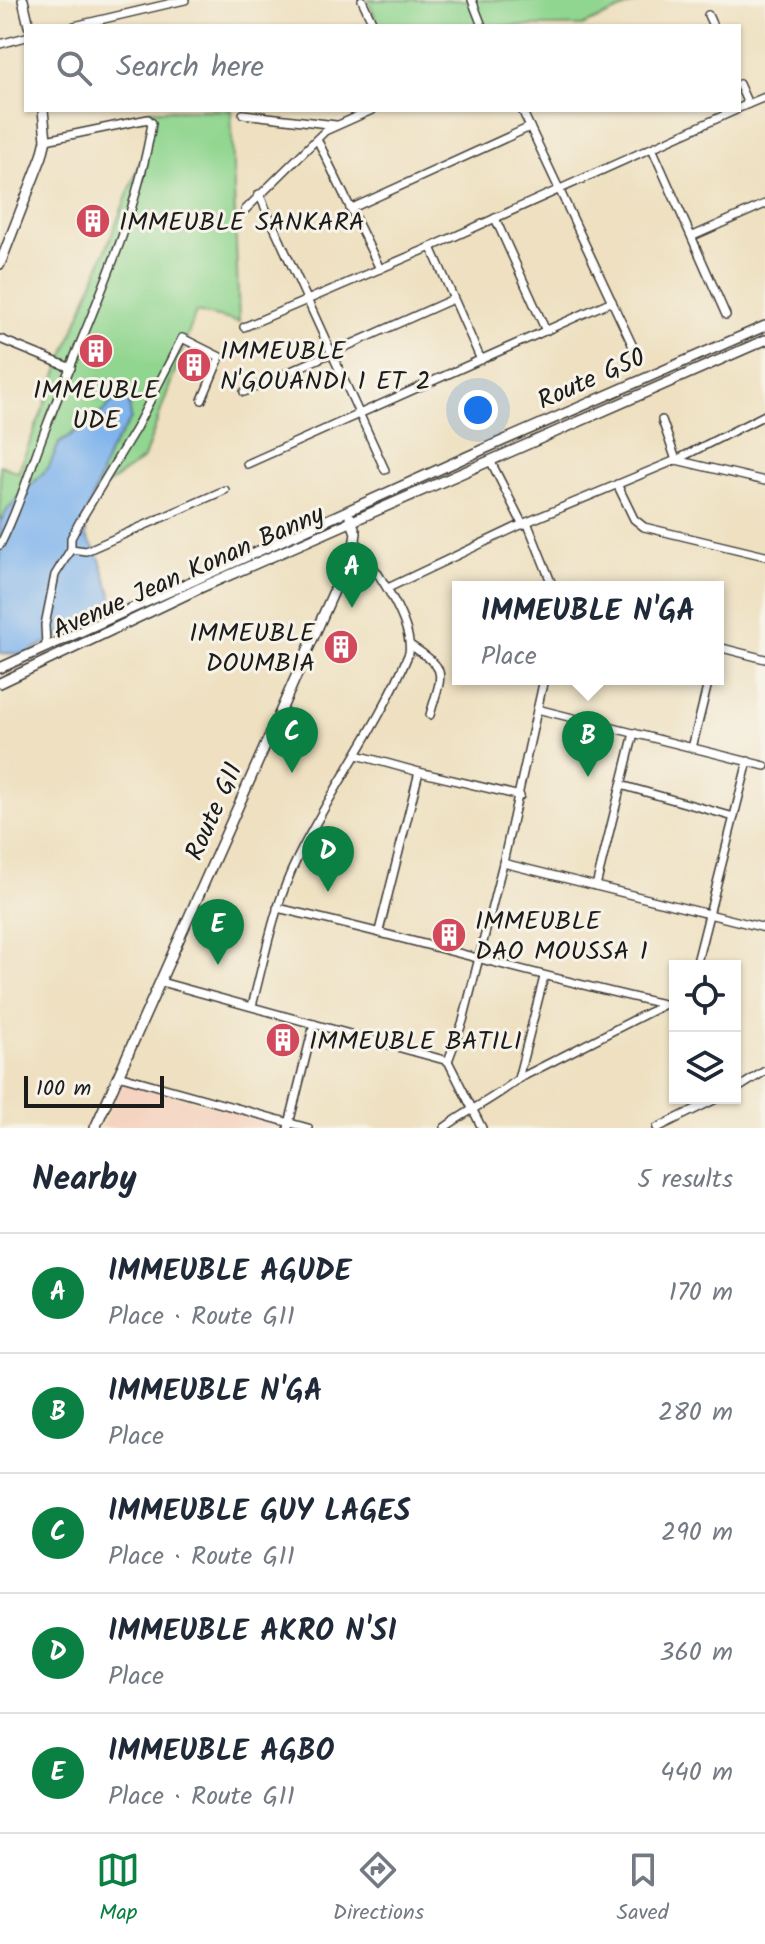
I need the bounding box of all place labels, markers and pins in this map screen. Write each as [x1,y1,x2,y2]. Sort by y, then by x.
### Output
building icon: IMMEUBLE SANKARA [74,202,112,240]
place label: IMMEUBLE SANKARA [119,202,365,244]
place label: IMMEUBLE N'GOUANDI 1 ET 2 [220,331,431,403]
building icon: IMMEUBLE UDE [77,332,115,370]
building icon: IMMEUBLE N'GOUANDI 1 ET 2 [175,346,213,384]
place label: IMMEUBLE UDE [33,370,160,442]
pin: A [326,542,378,608]
place label: IMMEUBLE DOUMBIA [189,613,316,685]
building icon: IMMEUBLE DOUMBIA [322,628,360,666]
pin: C [266,707,318,773]
pin: B [562,711,614,777]
pin: D [302,826,354,892]
pin: E [192,899,244,965]
place label: IMMEUBLE DAO MOUSSA 1 [475,901,648,973]
building icon: IMMEUBLE DAO MOUSSA 1 [430,916,468,954]
building icon: IMMEUBLE BATILI [264,1021,302,1059]
place label: IMMEUBLE BATILI [309,1021,522,1063]

